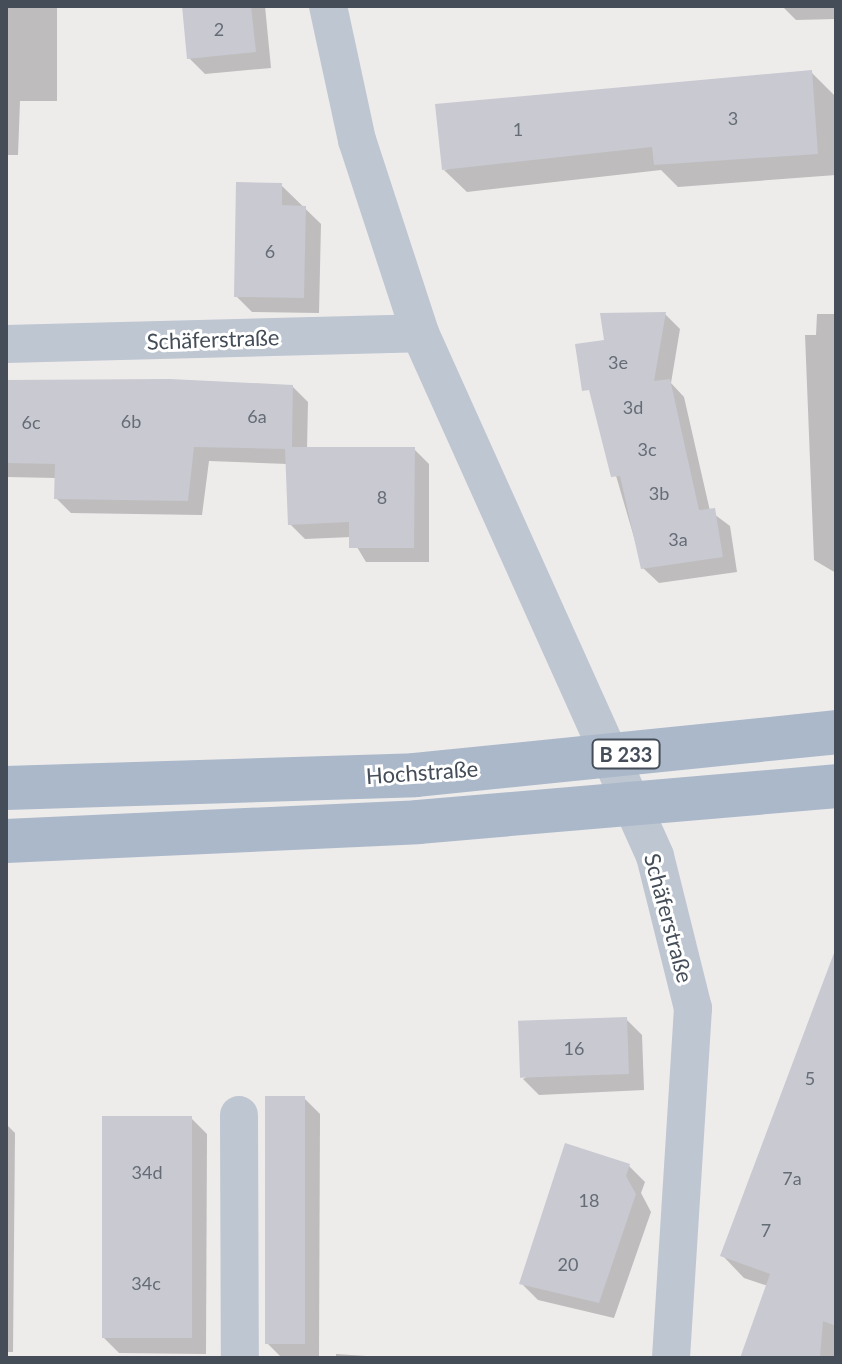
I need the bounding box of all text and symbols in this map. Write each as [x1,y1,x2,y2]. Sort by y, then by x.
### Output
house number: 2 [214,18,224,40]
house number: 3 [728,107,738,129]
house number: 1 [513,118,523,140]
house number: 6 [265,240,275,262]
street label: Schäferstraße [146,323,280,355]
house number: 3e [608,351,628,373]
house number: 3d [623,396,643,418]
house number: 6a [247,405,267,427]
house number: 6b [121,410,141,432]
house number: 6c [21,411,41,433]
house number: 3c [637,438,657,460]
house number: 3b [649,482,669,504]
house number: 8 [377,486,387,508]
house number: 3a [668,528,688,550]
road number: B 233 [590,738,662,770]
street label: Hochstraße [365,755,479,789]
street label: Schäferstraße [639,850,699,986]
house number: 16 [564,1037,584,1059]
house number: 5 [805,1067,815,1089]
house number: 34d [132,1161,162,1183]
house number: 7a [782,1167,802,1189]
house number: 18 [579,1189,599,1211]
house number: 7 [761,1219,771,1241]
house number: 20 [558,1253,578,1275]
house number: 34c [131,1272,161,1294]

